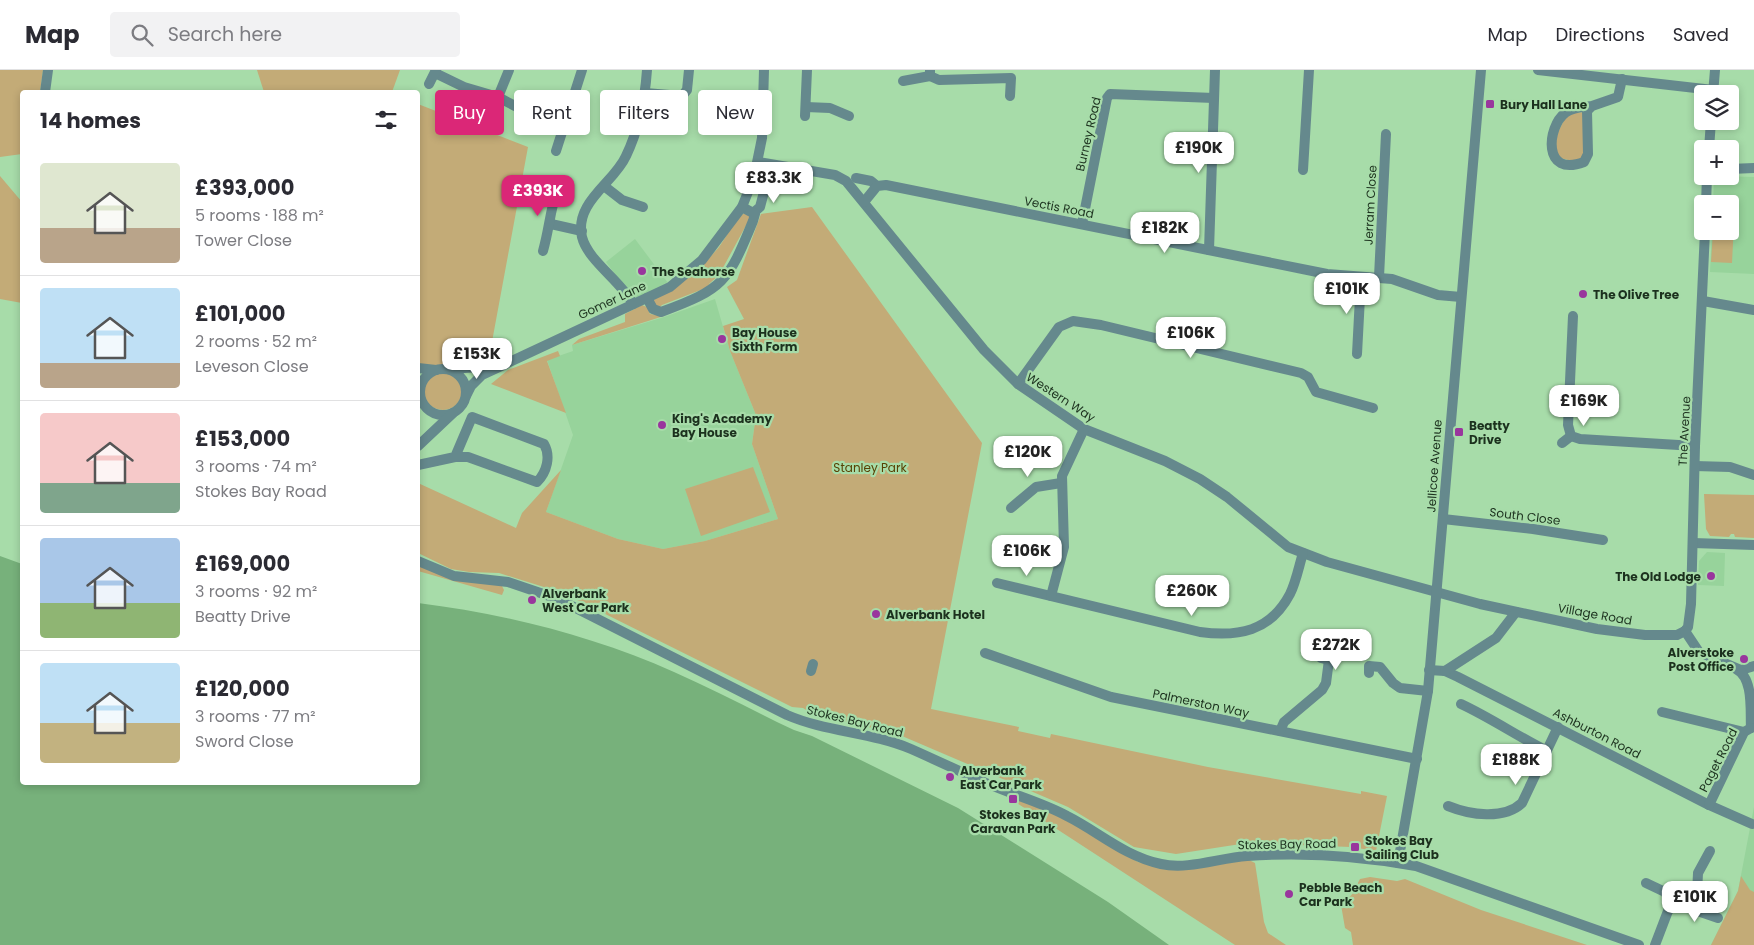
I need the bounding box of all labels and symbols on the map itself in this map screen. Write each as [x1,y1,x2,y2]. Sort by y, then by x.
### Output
street label: Burney Road [1071,95,1105,173]
place label: Bury Hall Lane [1500,96,1588,113]
marker: Bury Hall Lane [1484,98,1496,110]
pin: £190K [1164,132,1234,174]
pin: £83.3K [733,162,815,204]
street label: Jerram Close [1359,165,1381,245]
pin: £393K [503,174,573,217]
street label: Vectis Road [1023,192,1095,222]
pin: £182K [1130,212,1200,254]
place label: The Seahorse [652,263,736,280]
marker: The Seahorse [636,265,648,277]
pin: £101K [1312,272,1382,315]
street label: Gomer Lane [575,277,649,323]
place label: The Olive Tree [1593,286,1680,303]
marker: The Olive Tree [1577,288,1589,300]
pin: £106K [1156,316,1226,359]
place label: Bay House Sixth Form [732,324,798,355]
marker: Bay House Sixth Form [716,333,728,345]
pin: £153K [442,338,512,380]
street label: Western Way [1023,368,1099,426]
pin: £169K [1549,384,1619,427]
street label: The Avenue [1674,396,1694,466]
place label: King's Academy Bay House [672,410,773,441]
place label: Beatty Drive [1469,417,1510,448]
marker: King's Academy Bay House [656,419,668,431]
street label: Jellicoe Avenue [1422,419,1446,513]
marker: Beatty Drive [1453,426,1465,438]
pin: £120K [993,436,1063,478]
park label: Stanley Park [833,459,907,476]
street label: South Close [1489,503,1561,529]
pin: £106K [992,534,1062,577]
place label: The Old Lodge [1615,568,1702,585]
marker: The Old Lodge [1705,570,1717,582]
pin: £260K [1157,574,1227,617]
place label: Alverbank West Car Park [542,585,630,616]
marker: Alverbank West Car Park [526,594,538,606]
street label: Village Road [1557,599,1633,629]
place label: Alverbank Hotel [886,606,985,623]
marker: Alverbank Hotel [870,608,882,620]
pin: £272K [1301,628,1371,671]
place label: Alverstoke Post Office [1668,644,1735,675]
marker: Alverstoke Post Office [1738,653,1750,665]
street label: Palmerston Way [1151,684,1251,722]
street label: Stokes Bay Road [805,701,905,741]
street label: Ashburton Road [1550,704,1644,762]
street label: Paget Road [1695,725,1741,795]
pin: £188K [1481,744,1551,786]
place label: Alverbank East Car Park [960,762,1042,793]
marker: Alverbank East Car Park [944,771,956,783]
marker: Stokes Bay Caravan Park [1007,793,1019,805]
place label: Stokes Bay Caravan Park [970,806,1056,837]
place label: Stokes Bay Sailing Club [1365,832,1439,863]
street label: Stokes Bay Road [1237,835,1337,853]
marker: Stokes Bay Sailing Club [1349,841,1361,853]
place label: Pebble Beach Car Park [1299,879,1382,910]
pin: £101K [1660,880,1730,923]
marker: Pebble Beach Car Park [1283,888,1295,900]

